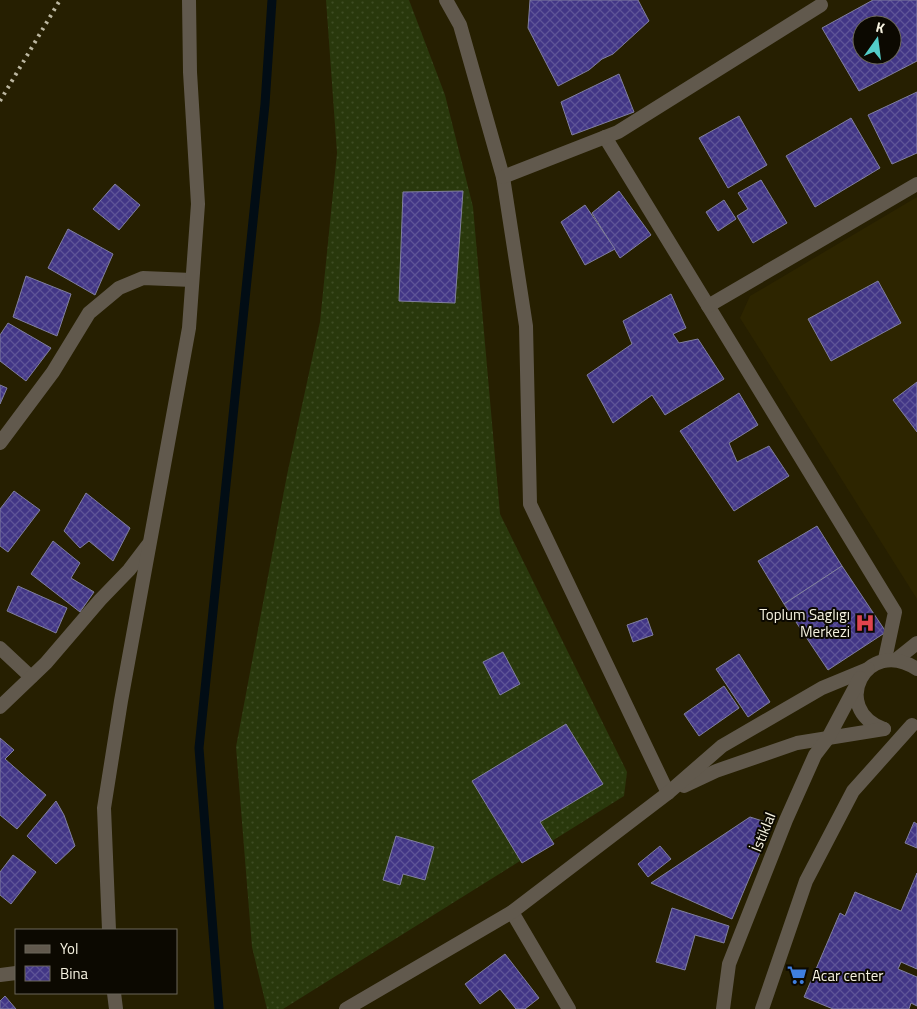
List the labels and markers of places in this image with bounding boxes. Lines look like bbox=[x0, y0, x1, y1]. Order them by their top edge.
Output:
place label: Toplum Saglıgı Merkezi bbox=[759, 603, 850, 643]
hospital icon: Toplum Saglıgı Merkezi bbox=[854, 612, 876, 634]
supermarket icon: Acar center bbox=[786, 964, 808, 986]
place label: Acar center bbox=[812, 964, 883, 987]

